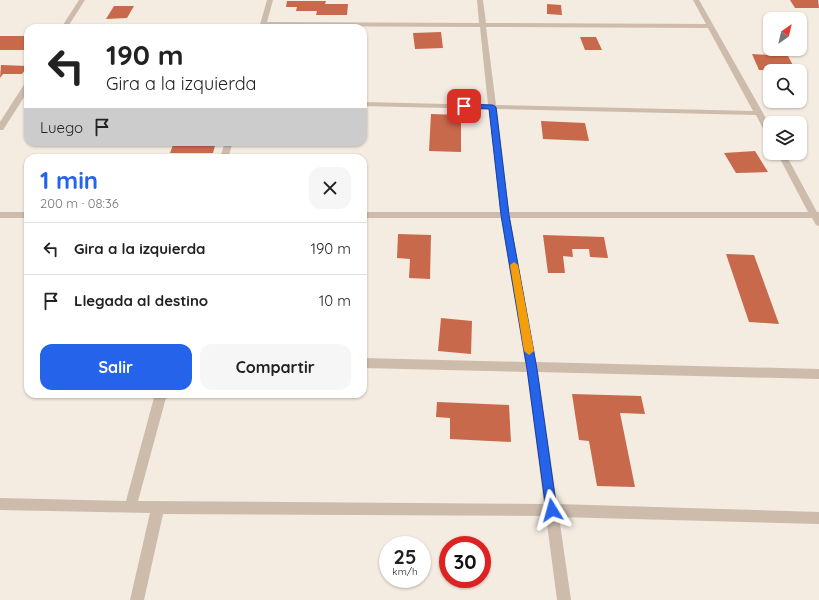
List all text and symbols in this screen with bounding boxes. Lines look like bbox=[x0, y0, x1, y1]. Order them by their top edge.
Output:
north arrow bbox=[763, 12, 807, 56]
map controls bbox=[763, 12, 807, 160]
text: 190 m bbox=[106, 37, 184, 72]
icon: left bbox=[40, 40, 92, 92]
button: search bbox=[763, 64, 807, 108]
text: Gira a la izquierda bbox=[106, 72, 257, 95]
pin bbox=[447, 89, 481, 123]
icon: arrive bbox=[453, 95, 475, 117]
icon: arrive bbox=[91, 116, 113, 138]
button: layers bbox=[763, 116, 807, 160]
text: Luego bbox=[40, 118, 83, 137]
text: 1 min bbox=[40, 165, 98, 195]
button: close bbox=[309, 167, 351, 209]
text: 200 m · 08:36 bbox=[40, 195, 119, 211]
icon: left bbox=[40, 238, 62, 260]
text: Gira a la izquierda bbox=[74, 239, 206, 258]
text: 190 m bbox=[310, 239, 351, 258]
icon: arrive bbox=[40, 290, 62, 312]
text: Llegada al destino bbox=[74, 291, 208, 310]
text: 10 m bbox=[319, 291, 351, 310]
button: Salir bbox=[40, 344, 192, 390]
button: Compartir bbox=[200, 344, 351, 390]
position arrow bbox=[531, 489, 573, 531]
speed limit sign: 30 bbox=[439, 536, 491, 588]
text: 25 bbox=[394, 544, 416, 569]
text: km/h bbox=[392, 565, 418, 578]

